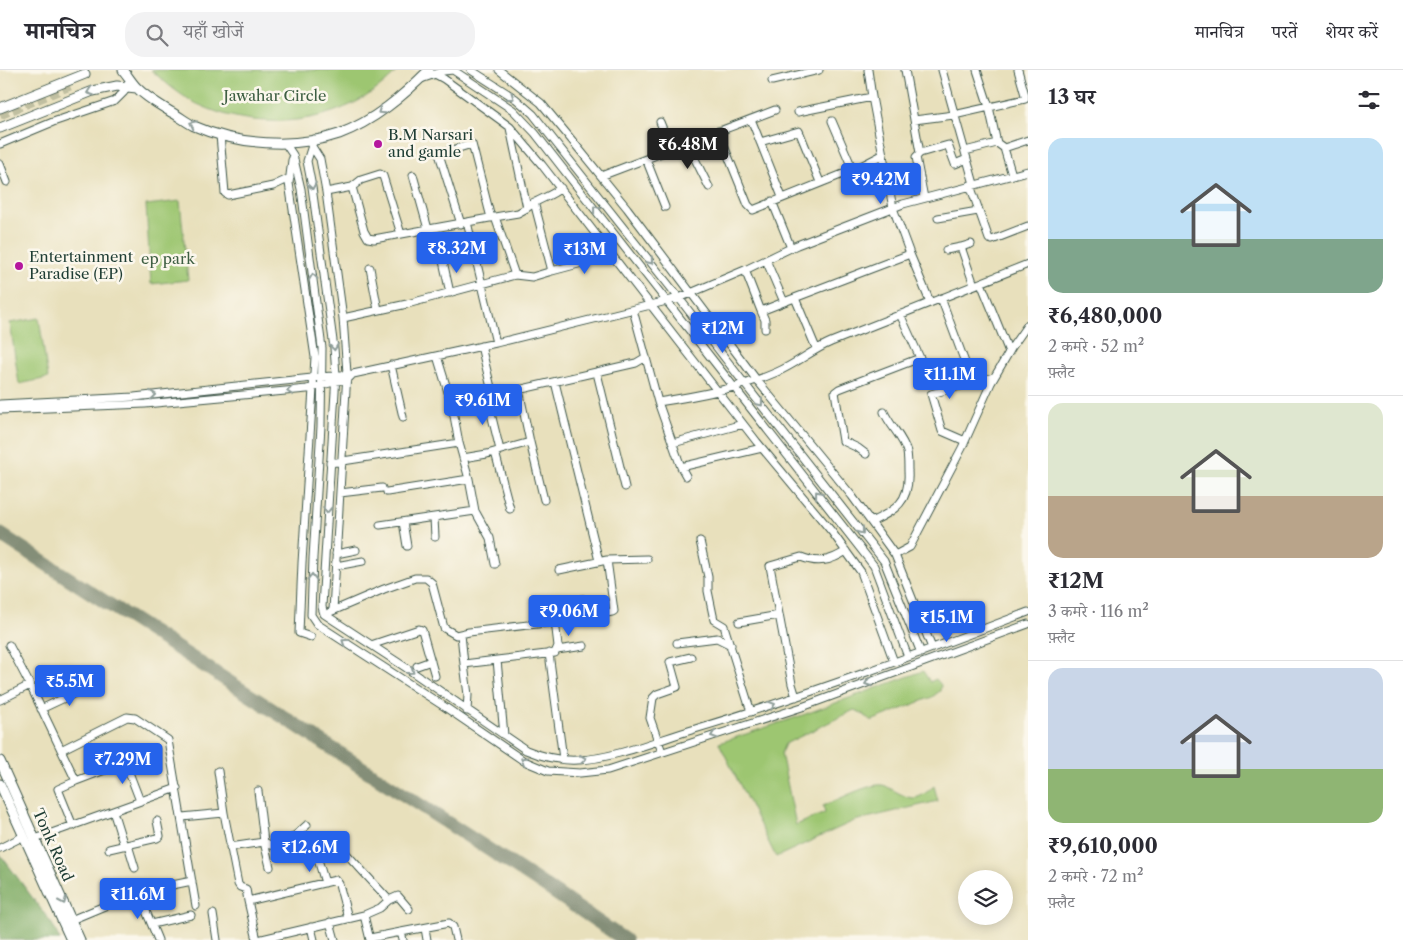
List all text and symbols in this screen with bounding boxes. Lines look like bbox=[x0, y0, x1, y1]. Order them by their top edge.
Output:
search box bbox=[125, 12, 475, 57]
text: मानचित्र bbox=[25, 16, 95, 45]
text: यहाँ खोजें bbox=[183, 20, 244, 43]
icon: search bbox=[143, 21, 171, 49]
text: मानचित्र bbox=[1195, 21, 1244, 43]
text: परतें bbox=[1272, 21, 1298, 43]
text: शेयर करें bbox=[1326, 21, 1378, 43]
text: 13 घर bbox=[1048, 84, 1095, 109]
one-way arrow bbox=[86, 86, 94, 96]
park label: Jawahar Circle bbox=[222, 86, 326, 105]
icon: filters bbox=[1355, 86, 1383, 114]
one-way arrow bbox=[506, 91, 515, 100]
one-way arrow bbox=[377, 105, 386, 114]
one-way arrow bbox=[189, 120, 198, 130]
place label: B.M Narsari and gamle bbox=[388, 125, 474, 161]
pin: ₹6.48M bbox=[647, 128, 729, 170]
text: ₹6.48M bbox=[658, 134, 718, 154]
marker: B.M Narsari and gamle bbox=[372, 138, 384, 150]
pin: ₹9.42M bbox=[840, 162, 922, 205]
text: ₹9.42M bbox=[852, 169, 910, 189]
icon: home bbox=[1171, 170, 1261, 260]
one-way arrow bbox=[306, 182, 316, 191]
one-way arrow bbox=[594, 206, 602, 215]
pin: ₹8.32M bbox=[416, 232, 498, 274]
pin: ₹13M bbox=[555, 232, 615, 275]
text: ₹8.32M bbox=[428, 238, 486, 258]
text: ₹13M bbox=[564, 239, 606, 259]
place label: Entertainment Paradise (EP) bbox=[29, 247, 134, 283]
park label: ep park bbox=[141, 249, 196, 268]
one-way arrow bbox=[644, 255, 653, 264]
marker: Entertainment Paradise (EP) bbox=[13, 260, 25, 272]
one-way arrow bbox=[309, 273, 319, 281]
text: ₹6,480,000 bbox=[1048, 303, 1162, 328]
pin: ₹12M bbox=[693, 312, 753, 354]
text: ₹12M bbox=[702, 318, 744, 338]
text: 2 कमरे · 52 m² bbox=[1048, 336, 1144, 356]
one-way arrow bbox=[328, 344, 339, 352]
pin: ₹11.1M bbox=[909, 358, 991, 400]
text: फ़्लैट bbox=[1048, 362, 1075, 382]
text: ₹11.1M bbox=[924, 364, 976, 384]
pin: ₹9.61M bbox=[442, 384, 524, 426]
one-way arrow bbox=[285, 385, 293, 396]
one-way arrow bbox=[150, 390, 158, 401]
text: ₹9.61M bbox=[455, 390, 511, 410]
one-way arrow bbox=[755, 397, 764, 406]
icon: home bbox=[1171, 436, 1261, 526]
one-way arrow bbox=[815, 490, 824, 500]
one-way arrow bbox=[322, 506, 333, 514]
one-way arrow bbox=[855, 525, 864, 534]
text: ₹12M bbox=[1048, 568, 1104, 593]
one-way arrow bbox=[307, 573, 317, 580]
pin: ₹9.06M bbox=[528, 594, 610, 637]
pin: ₹15.1M bbox=[906, 600, 988, 643]
text: ₹9.06M bbox=[540, 601, 598, 621]
text: 3 कमरे · 116 m² bbox=[1048, 601, 1149, 621]
text: ₹15.1M bbox=[920, 607, 974, 627]
text: फ़्लैट bbox=[1048, 627, 1075, 647]
one-way arrow bbox=[342, 639, 351, 648]
pin: ₹5.5M bbox=[35, 664, 105, 707]
one-way arrow bbox=[405, 665, 415, 674]
text: ₹5.5M bbox=[46, 671, 94, 691]
one-way arrow bbox=[864, 677, 872, 687]
one-way arrow bbox=[767, 701, 776, 711]
icon: home bbox=[1171, 701, 1261, 791]
one-way arrow bbox=[710, 730, 718, 740]
pin: ₹7.29M bbox=[82, 742, 164, 785]
text: ₹7.29M bbox=[95, 749, 151, 769]
one-way arrow bbox=[579, 754, 587, 765]
one-way arrow bbox=[520, 756, 529, 766]
street label: Tonk Road bbox=[29, 805, 78, 884]
pin: ₹12.6M bbox=[269, 830, 351, 873]
text: ₹9,610,000 bbox=[1048, 833, 1158, 858]
text: ₹12.6M bbox=[282, 837, 338, 857]
text: 2 कमरे · 72 m² bbox=[1048, 866, 1144, 886]
map controls bbox=[958, 870, 1013, 925]
button: layers bbox=[958, 870, 1013, 925]
pin: ₹11.6M bbox=[97, 878, 179, 920]
text: ₹11.6M bbox=[111, 884, 165, 904]
text: फ़्लैट bbox=[1048, 892, 1075, 912]
one-way arrow bbox=[57, 896, 68, 905]

